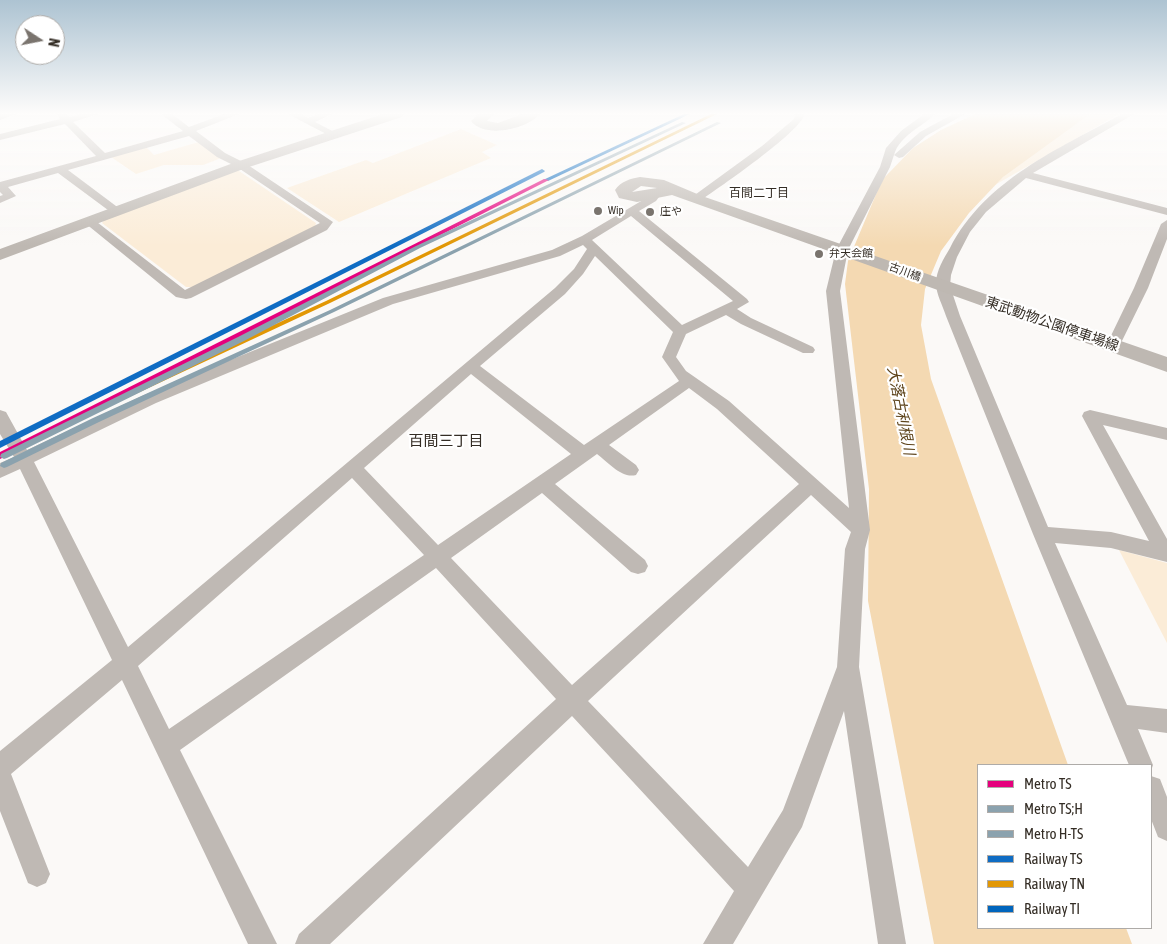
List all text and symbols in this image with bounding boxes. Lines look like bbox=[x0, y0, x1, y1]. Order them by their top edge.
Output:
north arrow bbox=[15, 15, 65, 65]
text: N bbox=[45, 37, 62, 48]
district label: 百間二丁目 bbox=[729, 186, 789, 200]
place label: Wip bbox=[608, 204, 624, 218]
marker: Wip bbox=[592, 205, 604, 217]
place label: 庄や bbox=[660, 205, 682, 219]
marker: 庄や bbox=[644, 206, 656, 218]
place label: 弁天会館 bbox=[829, 247, 873, 261]
marker: 弁天会館 bbox=[813, 248, 825, 260]
street label: 古川橋 bbox=[887, 260, 923, 284]
street label: 東武動物公園停車場線 bbox=[983, 293, 1121, 355]
water label: 大落古利根川 bbox=[884, 365, 918, 457]
district label: 百間三丁目 bbox=[409, 432, 483, 450]
legend bbox=[977, 764, 1152, 929]
text: Metro TS bbox=[1024, 775, 1072, 792]
text: Metro TS;H bbox=[1024, 800, 1083, 817]
text: Metro H-TS bbox=[1024, 825, 1083, 842]
text: Railway TS bbox=[1024, 850, 1083, 867]
text: Railway TN bbox=[1024, 875, 1085, 892]
text: Railway TI bbox=[1024, 900, 1080, 917]

